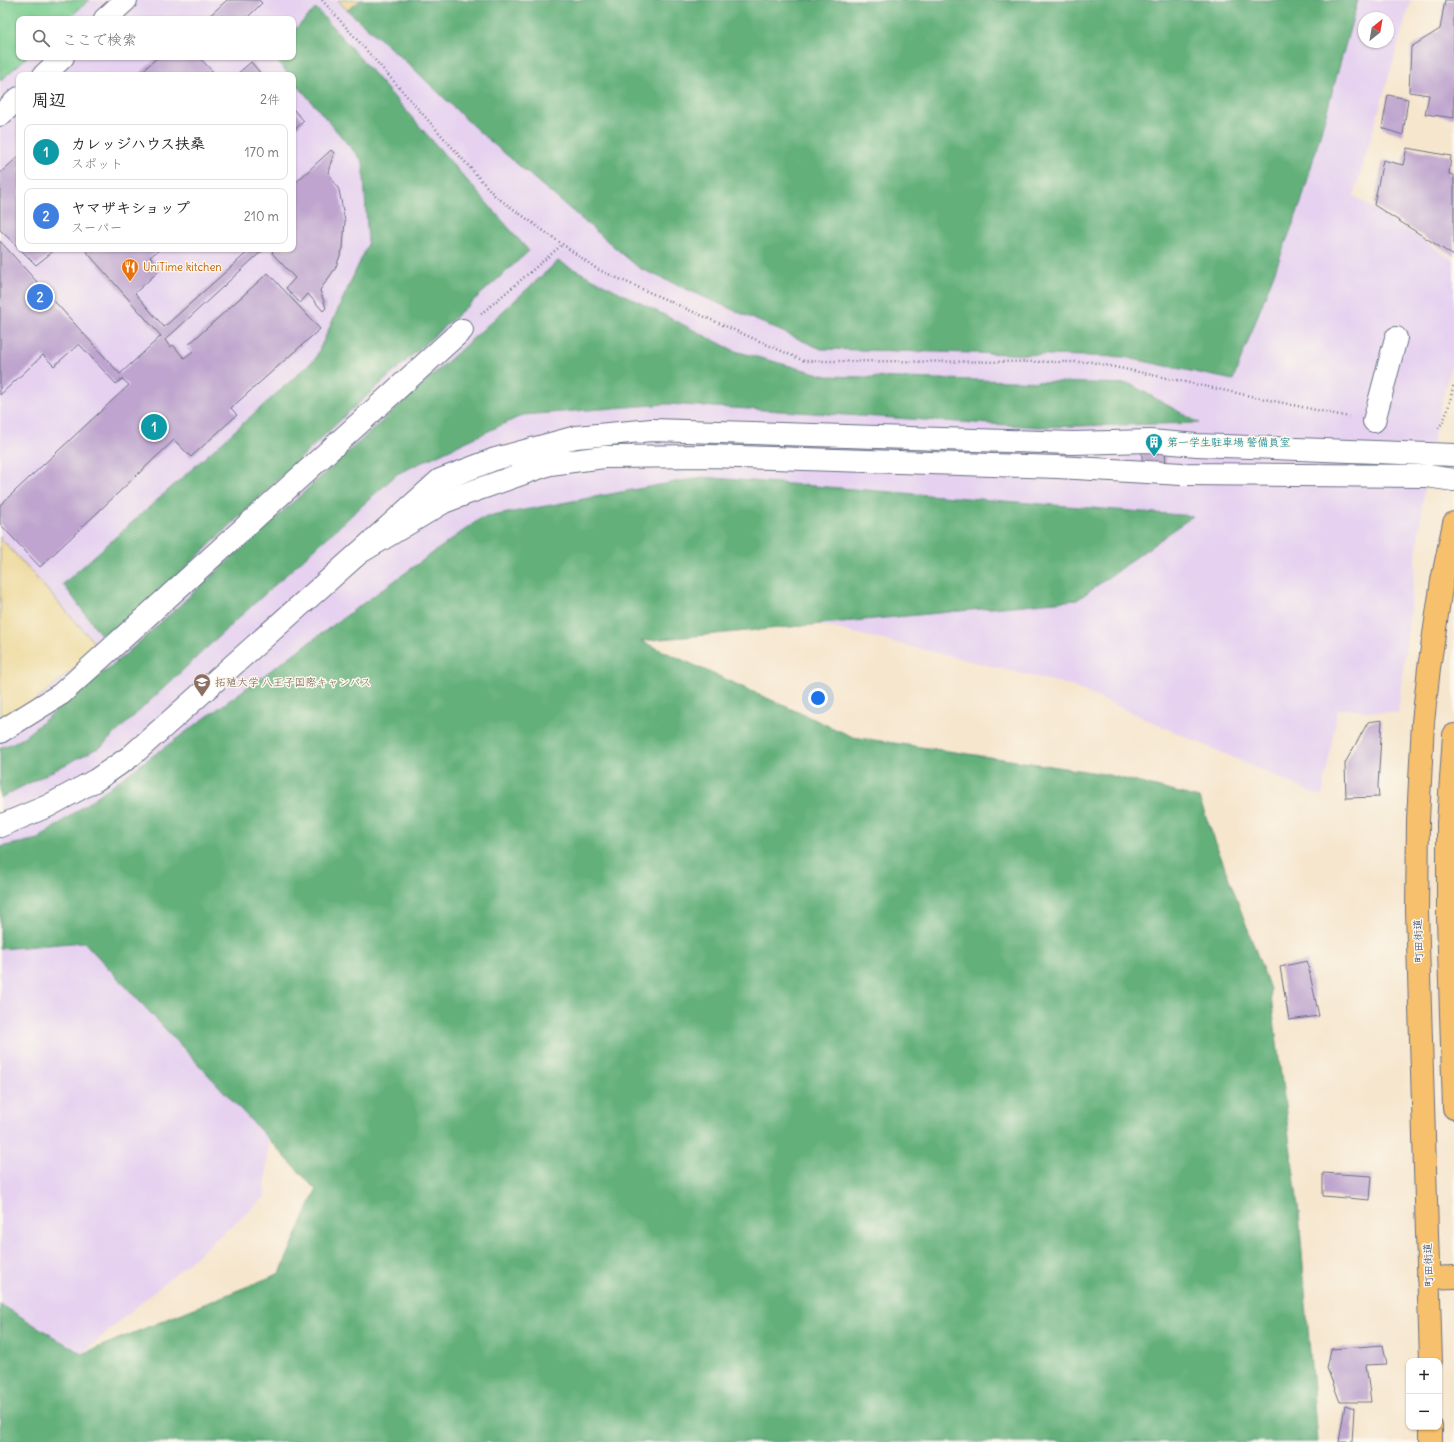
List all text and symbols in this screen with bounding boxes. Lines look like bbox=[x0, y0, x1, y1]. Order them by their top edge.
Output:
north arrow bbox=[1358, 12, 1394, 48]
search box bbox=[16, 16, 296, 60]
icon: search bbox=[30, 27, 52, 49]
text: ここで検索 bbox=[62, 30, 137, 49]
text: 周辺 bbox=[32, 89, 66, 111]
text: 2件 bbox=[260, 91, 280, 108]
text: カレッジハウス扶桑 bbox=[71, 134, 205, 153]
text: 1 bbox=[43, 144, 49, 161]
text: 170 m bbox=[244, 144, 279, 161]
text: スポット bbox=[71, 155, 123, 172]
text: ヤマザキショップ bbox=[71, 198, 190, 217]
text: 2 bbox=[42, 208, 50, 225]
text: 210 m bbox=[244, 208, 279, 225]
text: スーパー bbox=[71, 219, 122, 236]
restaurant icon: UniTime kitchen bbox=[120, 257, 140, 282]
place label: UniTime kitchen bbox=[143, 260, 222, 274]
pin: 2 bbox=[27, 282, 53, 312]
pin: 1 bbox=[141, 412, 167, 442]
building icon: 第一学生駐車場 警備員室 bbox=[1144, 432, 1164, 457]
place label: 第一学生駐車場 警備員室 bbox=[1167, 435, 1291, 449]
school or university icon: 拓殖大学 八王子国際キャンパス bbox=[192, 672, 212, 697]
place label: 拓殖大学 八王子国際キャンパス bbox=[215, 675, 371, 689]
your location bbox=[808, 688, 828, 708]
street label: 町田街道 bbox=[1410, 919, 1426, 963]
street label: 町田街道 bbox=[1420, 1243, 1436, 1287]
map controls bbox=[1406, 1358, 1442, 1430]
button: + bbox=[1406, 1358, 1442, 1394]
button: − bbox=[1406, 1394, 1442, 1430]

